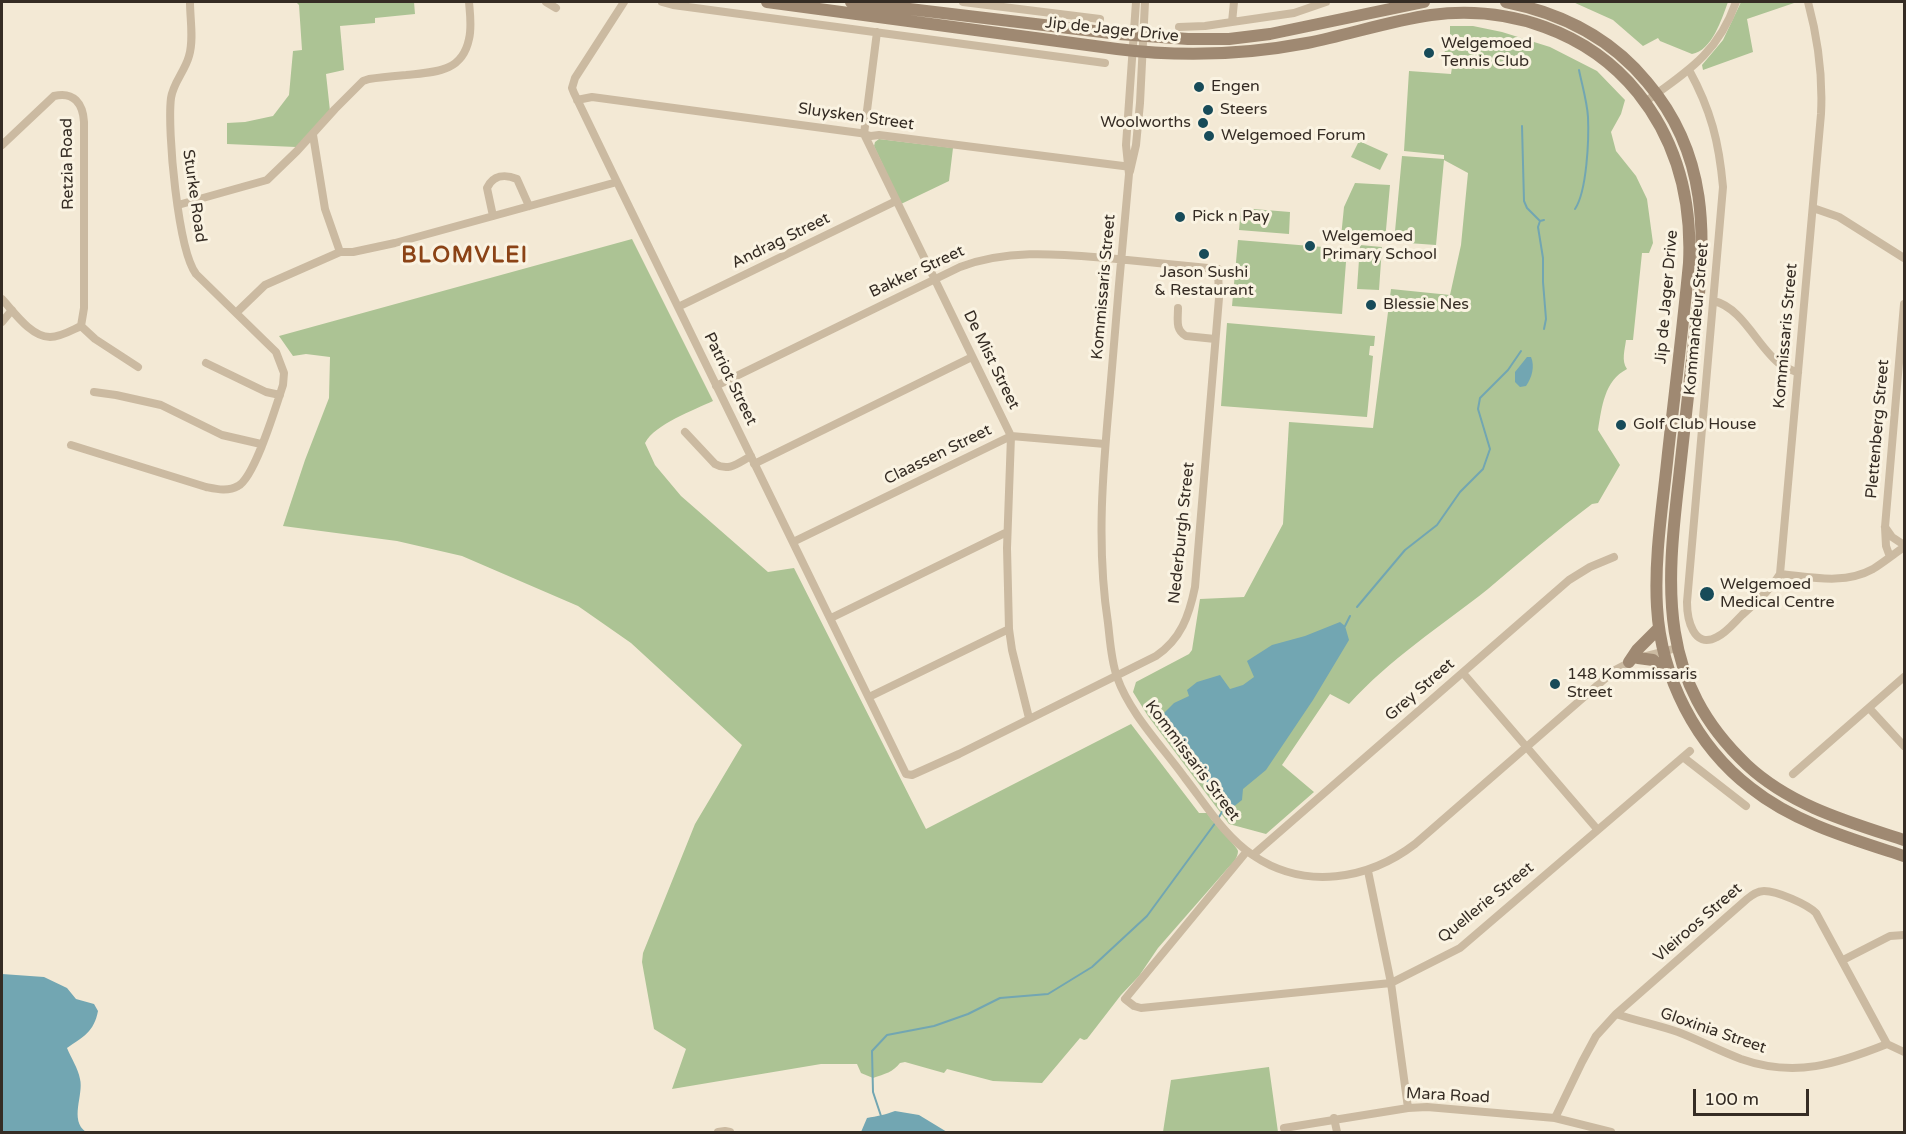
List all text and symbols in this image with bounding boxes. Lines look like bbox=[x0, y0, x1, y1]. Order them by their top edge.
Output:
street label: Jip de Jager Drive bbox=[1044, 13, 1180, 47]
place label: Welgemoed Tennis Club bbox=[1441, 34, 1532, 72]
marker: Welgemoed Tennis Club bbox=[1422, 46, 1436, 60]
place label: Engen bbox=[1211, 77, 1260, 97]
marker: Engen bbox=[1192, 80, 1206, 94]
street label: Sluysken Street bbox=[797, 99, 915, 135]
place label: Steers bbox=[1220, 100, 1267, 120]
marker: Steers bbox=[1201, 103, 1215, 117]
place label: Woolworths bbox=[1100, 113, 1191, 133]
marker: Woolworths bbox=[1196, 116, 1210, 130]
street label: Retzia Road bbox=[58, 118, 78, 210]
place label: Welgemoed Forum bbox=[1221, 126, 1366, 146]
marker: Welgemoed Forum bbox=[1202, 129, 1216, 143]
street label: Sturke Road bbox=[178, 148, 210, 244]
place label: Pick n Pay bbox=[1192, 207, 1270, 227]
street label: Andrag Street bbox=[729, 209, 833, 273]
marker: Pick n Pay bbox=[1173, 210, 1187, 224]
street label: Kommissaris Street bbox=[1088, 214, 1120, 360]
place label: Welgemoed Primary School bbox=[1322, 227, 1437, 265]
street label: Jip de Jager Drive bbox=[1652, 229, 1682, 365]
marker: Welgemoed Primary School bbox=[1303, 239, 1317, 253]
street label: Bakker Street bbox=[867, 242, 967, 302]
street label: Kommandeur Street bbox=[1681, 242, 1713, 396]
district label: BLOMVLEI bbox=[401, 243, 529, 269]
marker: Jason Sushi & Restaurant bbox=[1197, 247, 1211, 261]
place label: Jason Sushi & Restaurant bbox=[1154, 263, 1254, 301]
street label: Kommissaris Street bbox=[1770, 263, 1802, 409]
place label: Blessie Nes bbox=[1383, 295, 1469, 315]
marker: Blessie Nes bbox=[1364, 298, 1378, 312]
street label: De Mist Street bbox=[959, 307, 1023, 413]
street label: Patriot Street bbox=[699, 329, 761, 429]
street label: Plettenberg Street bbox=[1862, 359, 1894, 499]
place label: Golf Club House bbox=[1633, 415, 1756, 435]
marker: Golf Club House bbox=[1614, 418, 1628, 432]
street label: Claassen Street bbox=[881, 421, 995, 489]
street label: Nederburgh Street bbox=[1165, 461, 1199, 605]
place label: Welgemoed Medical Centre bbox=[1720, 575, 1835, 613]
marker: Welgemoed Medical Centre bbox=[1698, 585, 1716, 603]
street label: Grey Street bbox=[1381, 655, 1459, 725]
place label: 148 Kommissaris Street bbox=[1567, 665, 1697, 703]
marker: 148 Kommissaris Street bbox=[1548, 677, 1562, 691]
street label: Kommissaris Street bbox=[1140, 697, 1244, 825]
street label: Quellerie Street bbox=[1434, 858, 1538, 948]
street label: Vleiroos Street bbox=[1650, 879, 1746, 967]
street label: Gloxinia Street bbox=[1657, 1004, 1769, 1058]
scale bar bbox=[1696, 1077, 1812, 1115]
street label: Mara Road bbox=[1406, 1084, 1490, 1108]
text: 100 m bbox=[1704, 1088, 1759, 1110]

